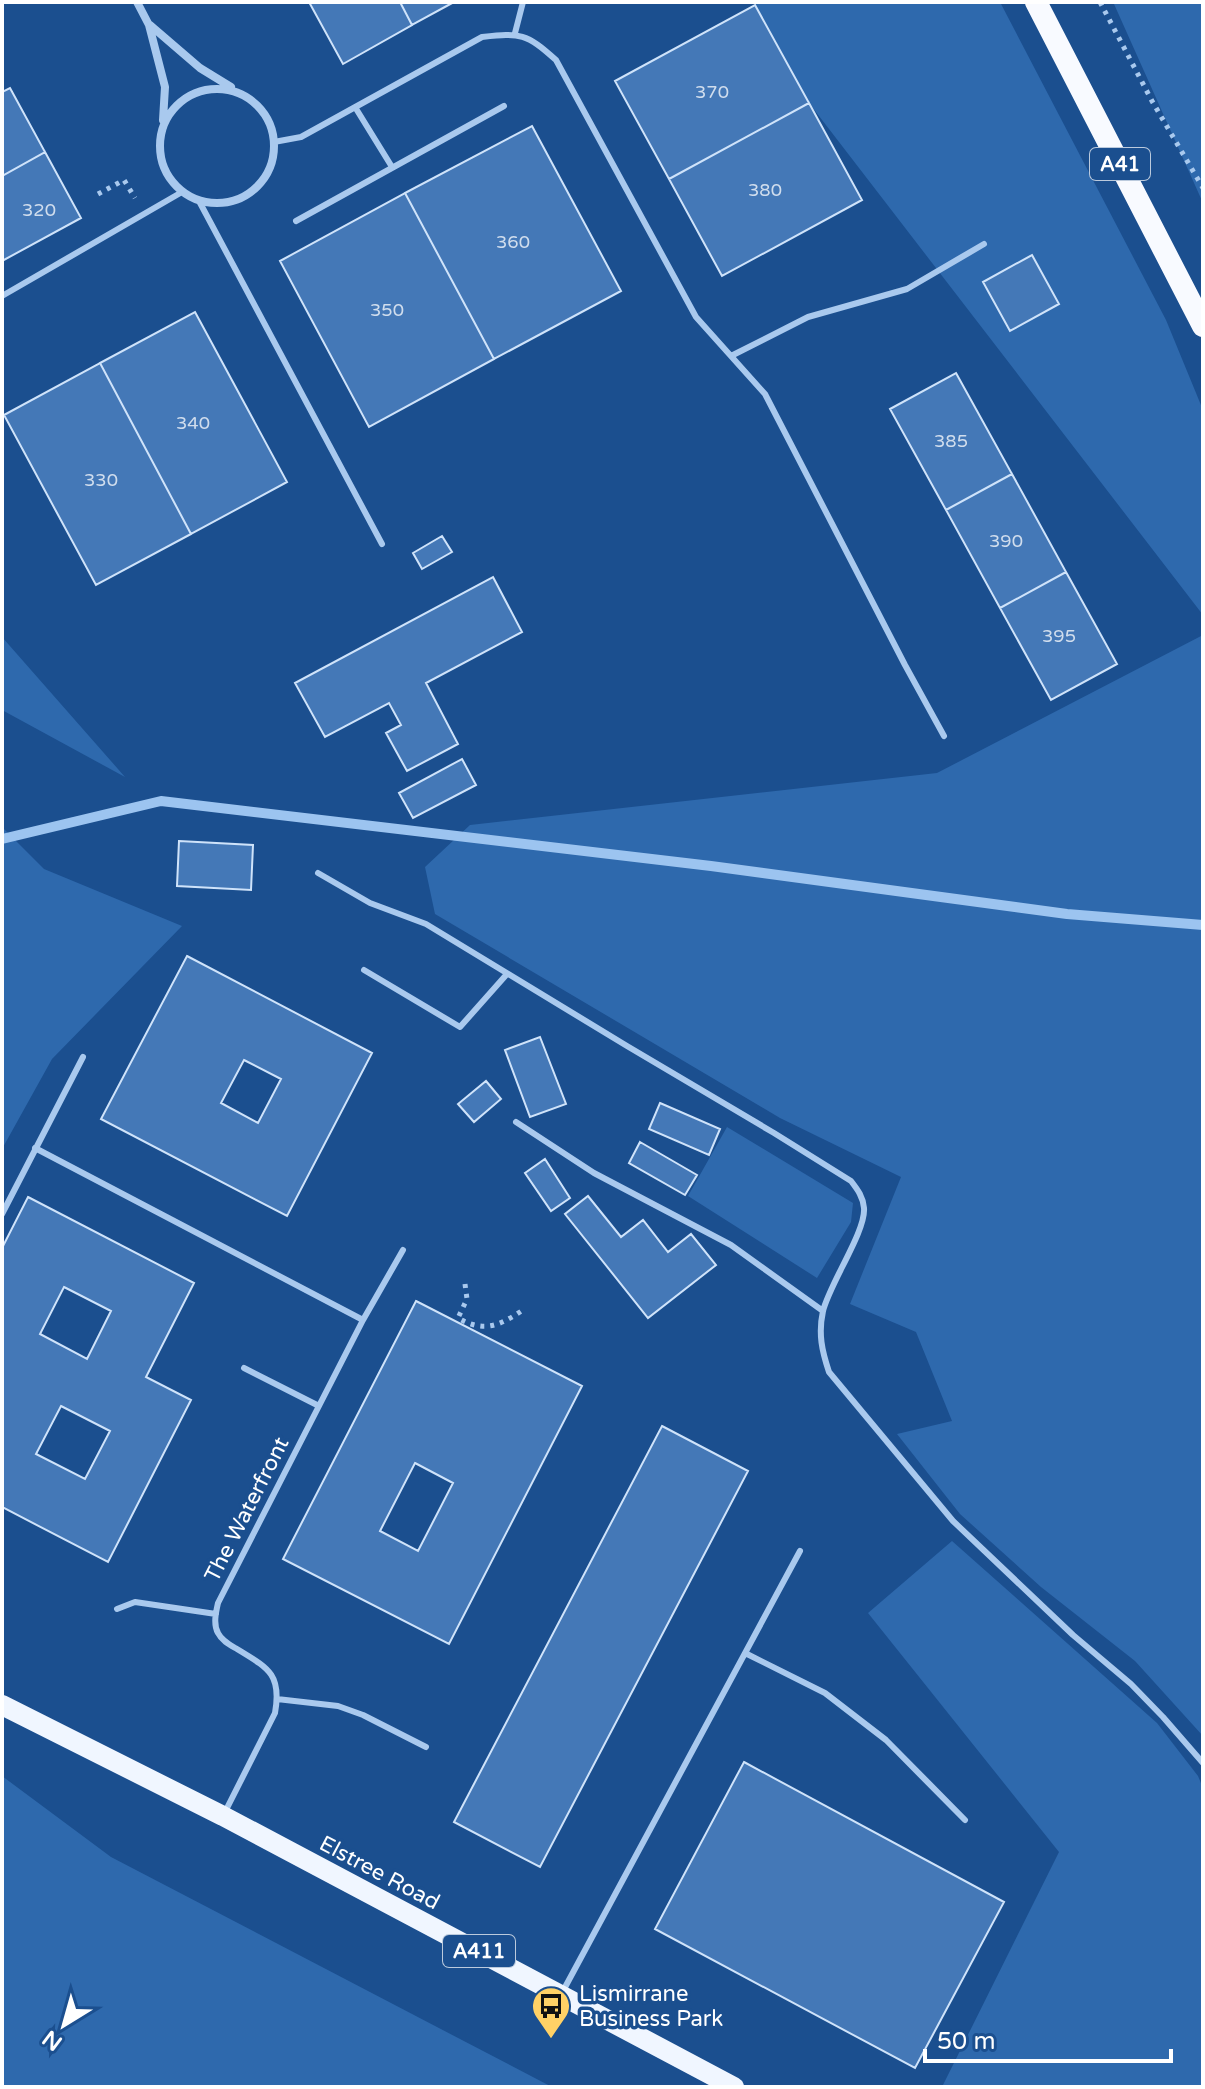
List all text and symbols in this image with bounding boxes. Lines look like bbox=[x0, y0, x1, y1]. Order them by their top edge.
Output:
house number: 370 bbox=[695, 81, 729, 103]
road number: A41 bbox=[1090, 148, 1150, 180]
house number: 380 bbox=[748, 179, 782, 201]
house number: 320 bbox=[22, 199, 56, 221]
house number: 360 bbox=[496, 231, 530, 253]
house number: 350 bbox=[370, 299, 404, 321]
house number: 340 bbox=[176, 412, 210, 434]
house number: 385 bbox=[934, 430, 968, 452]
house number: 330 bbox=[84, 469, 118, 491]
house number: 390 bbox=[989, 530, 1023, 552]
house number: 395 bbox=[1042, 625, 1076, 647]
street label: The Waterfront bbox=[199, 1433, 295, 1586]
street label: Elstree Road bbox=[315, 1830, 444, 1915]
road number: A411 bbox=[443, 1935, 515, 1967]
place label: Lismirrane Business Park bbox=[579, 1981, 723, 2032]
north arrow bbox=[24, 1985, 104, 2065]
bus stop icon: Lismirrane Business Park bbox=[530, 1985, 572, 2040]
scale bar bbox=[925, 2013, 1171, 2063]
text: N bbox=[38, 2024, 67, 2056]
text: 50 m bbox=[937, 2027, 995, 2056]

